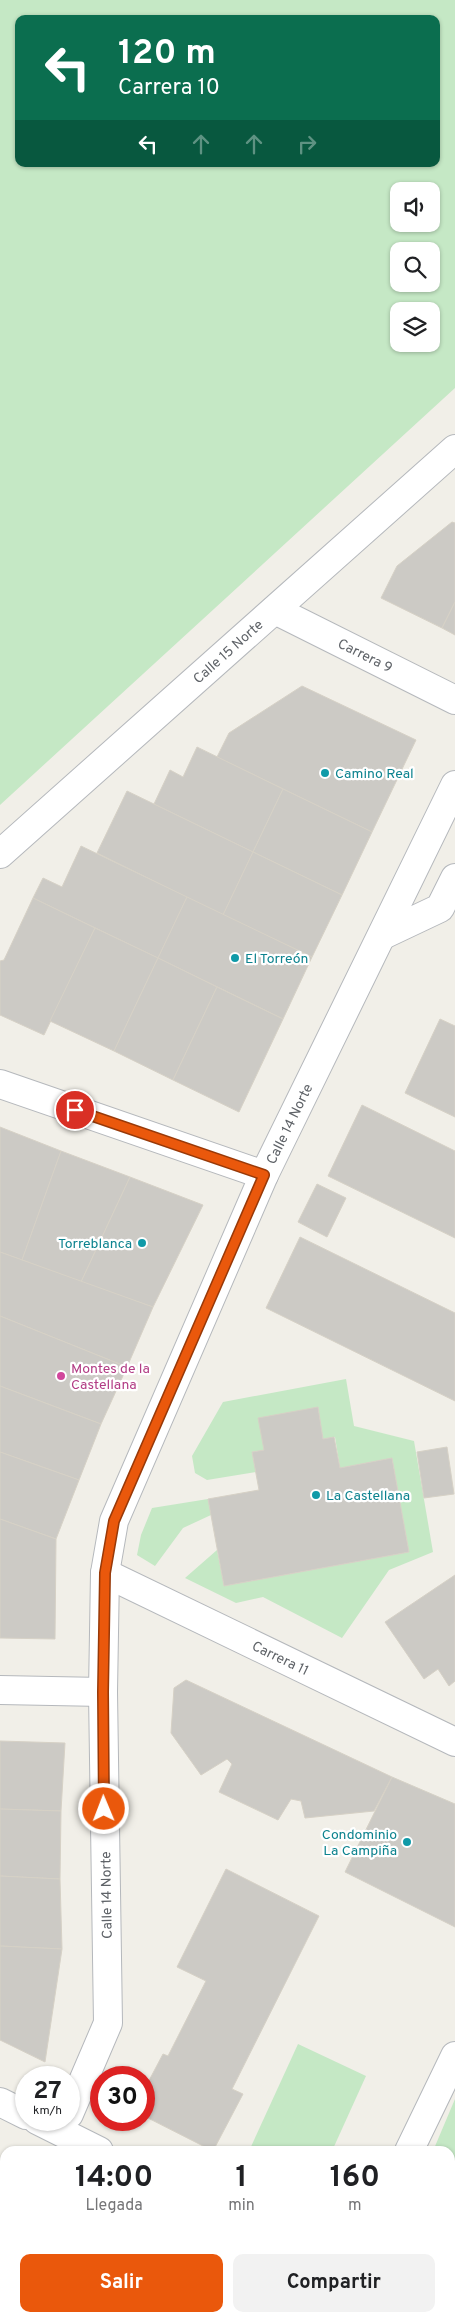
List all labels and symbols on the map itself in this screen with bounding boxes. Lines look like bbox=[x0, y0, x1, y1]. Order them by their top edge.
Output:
street label: Calle 15 Norte bbox=[190, 617, 267, 688]
street label: Carrera 9 bbox=[334, 636, 395, 677]
place label: Camino Real bbox=[335, 766, 414, 783]
marker: Camino Real bbox=[319, 767, 331, 779]
place label: El Torreón bbox=[245, 951, 308, 968]
marker: El Torreón bbox=[229, 952, 241, 964]
street label: Calle 14 Norte bbox=[264, 1081, 317, 1168]
pin bbox=[54, 1089, 96, 1131]
place label: Torreblanca bbox=[58, 1236, 132, 1253]
marker: Torreblanca bbox=[136, 1237, 148, 1249]
place label: Montes de la Castellana bbox=[71, 1361, 150, 1394]
marker: Montes de la Castellana bbox=[55, 1370, 67, 1382]
place label: La Castellana bbox=[326, 1488, 410, 1505]
marker: La Castellana bbox=[310, 1489, 322, 1501]
street label: Carrera 11 bbox=[249, 1638, 311, 1680]
position arrow bbox=[77, 1782, 129, 1834]
place label: Condominio La Campiña bbox=[322, 1827, 397, 1860]
marker: Condominio La Campiña bbox=[401, 1836, 413, 1848]
street label: Calle 14 Norte bbox=[98, 1851, 117, 1939]
speed limit sign: 30 bbox=[90, 2066, 155, 2131]

